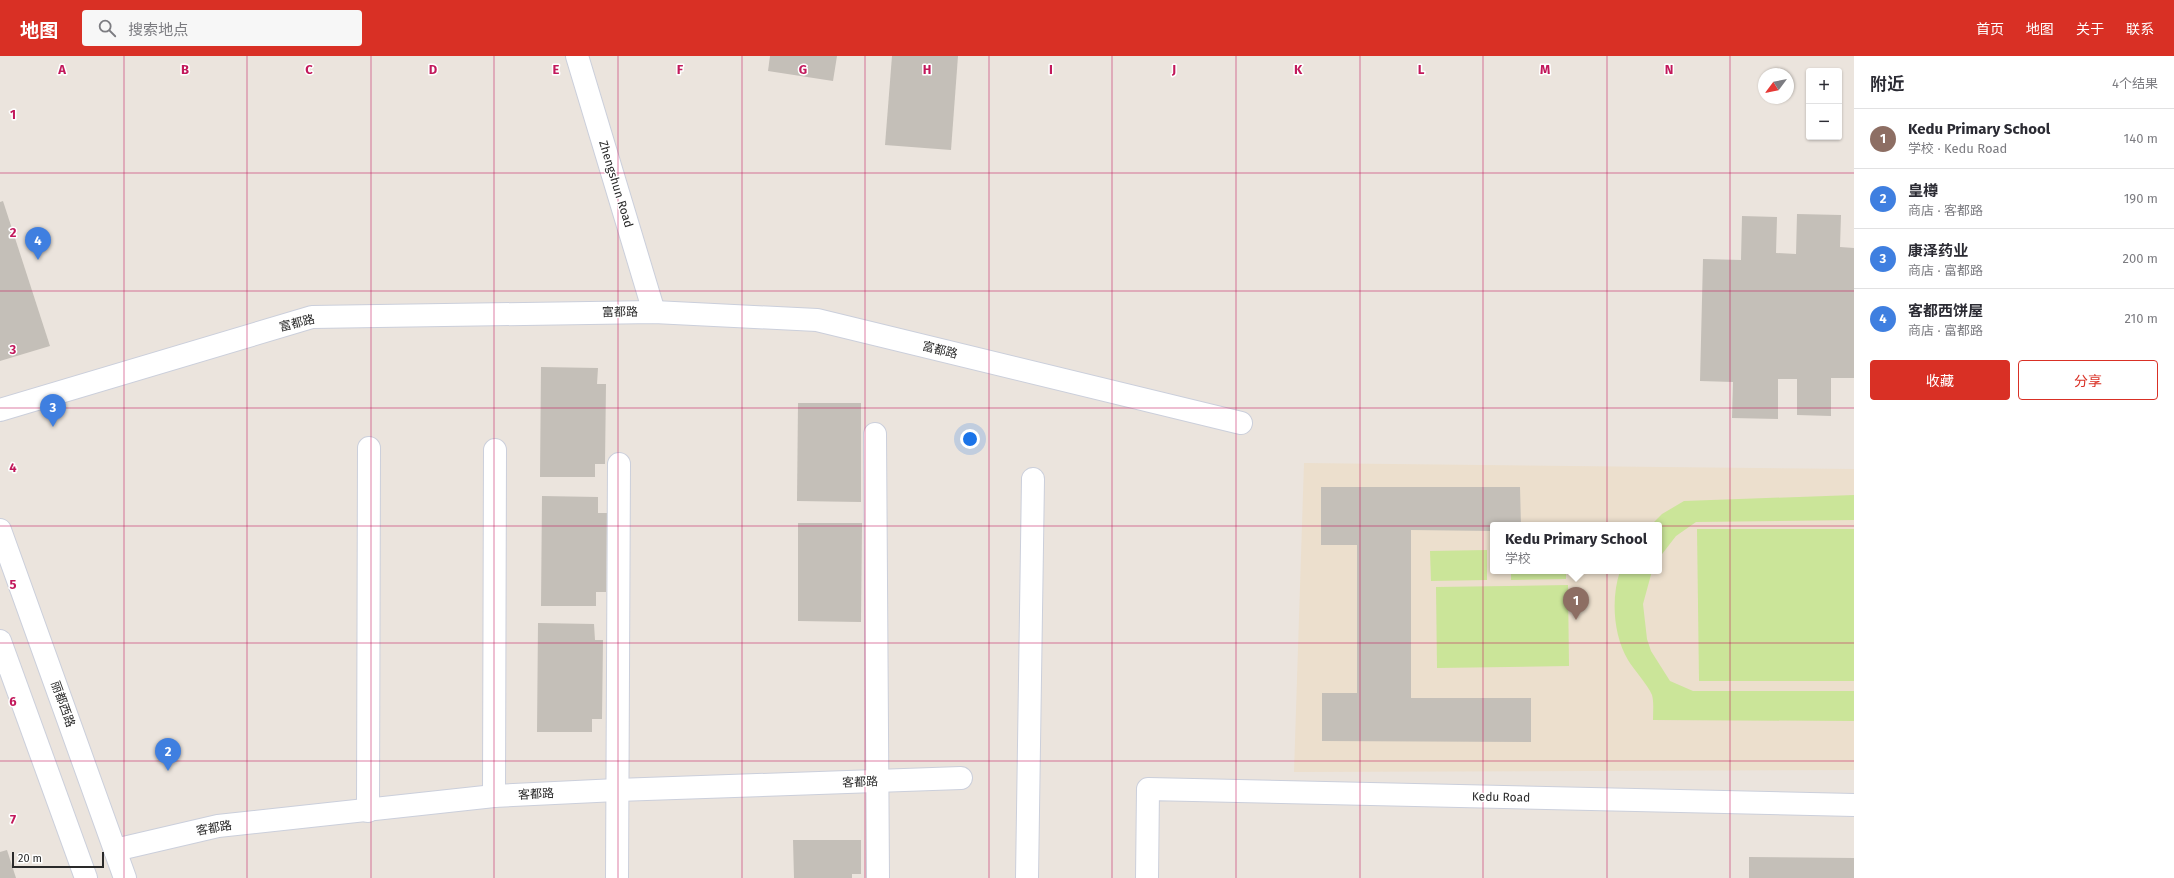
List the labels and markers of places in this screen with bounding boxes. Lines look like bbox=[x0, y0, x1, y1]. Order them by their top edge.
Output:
pin: 4 bbox=[25, 227, 51, 260]
pin: 3 bbox=[40, 394, 66, 427]
pin: 1 bbox=[1563, 587, 1589, 620]
pin: 2 bbox=[155, 738, 181, 771]

